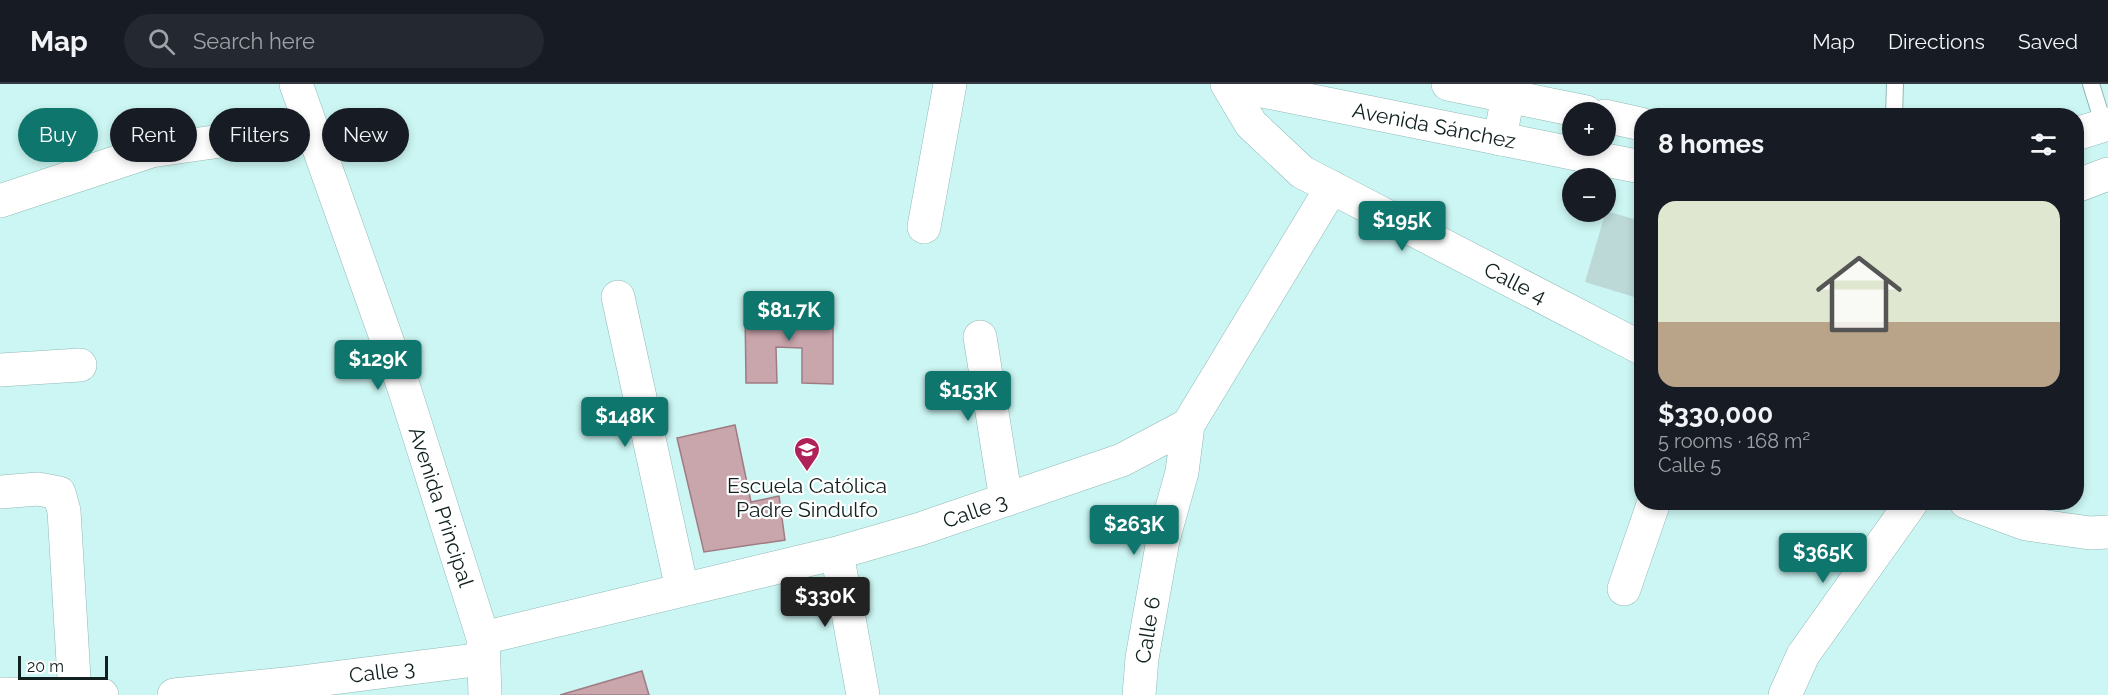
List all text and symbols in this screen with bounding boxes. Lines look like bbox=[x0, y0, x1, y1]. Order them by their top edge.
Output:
search box bbox=[124, 14, 544, 68]
text: Map bbox=[30, 25, 88, 58]
icon: search bbox=[145, 25, 178, 58]
text: Search here bbox=[193, 28, 315, 54]
text: Map bbox=[1812, 29, 1855, 54]
text: Directions bbox=[1888, 29, 1985, 54]
text: Saved bbox=[2018, 29, 2078, 54]
street label: Avenida Sánchez bbox=[1350, 97, 1518, 154]
map controls bbox=[1562, 102, 1616, 222]
button: + bbox=[1562, 102, 1616, 156]
chip: Buy bbox=[18, 108, 98, 162]
chip: Rent bbox=[110, 108, 197, 162]
chip: Filters bbox=[209, 108, 310, 162]
chip: New bbox=[322, 108, 409, 162]
icon: filters bbox=[2027, 128, 2060, 161]
text: 8 homes bbox=[1658, 129, 1764, 159]
button: − bbox=[1562, 168, 1616, 222]
pin: $195K bbox=[1360, 201, 1444, 252]
text: $195K bbox=[1373, 208, 1431, 232]
icon: home bbox=[1805, 240, 1913, 348]
street label: Calle 4 bbox=[1480, 256, 1550, 309]
pin: $81.7K bbox=[740, 291, 838, 342]
text: $81.7K bbox=[757, 298, 821, 322]
pin: $129K bbox=[336, 340, 420, 391]
text: $129K bbox=[349, 347, 408, 371]
pin: $153K bbox=[926, 371, 1010, 422]
text: $153K bbox=[939, 378, 997, 402]
pin: $148K bbox=[583, 397, 667, 448]
text: $330,000 bbox=[1658, 399, 1773, 429]
text: $148K bbox=[595, 404, 655, 428]
street label: Avenida Principal bbox=[404, 424, 479, 590]
text: 5 rooms · 168 m² bbox=[1658, 429, 1810, 453]
school or university icon: Escuela Católica Padre Sindulfo bbox=[792, 435, 822, 473]
text: Calle 5 bbox=[1658, 453, 1721, 477]
place label: Escuela Católica Padre Sindulfo bbox=[727, 473, 887, 522]
street label: Calle 3 bbox=[939, 488, 1010, 533]
pin: $263K bbox=[1092, 505, 1176, 556]
text: $263K bbox=[1104, 512, 1164, 536]
pin: $365K bbox=[1781, 533, 1865, 584]
text: $365K bbox=[1793, 540, 1853, 564]
pin: $330K bbox=[783, 577, 867, 628]
text: $330K bbox=[795, 584, 855, 608]
street label: Calle 6 bbox=[1130, 595, 1165, 665]
scale bar bbox=[18, 653, 108, 680]
street label: Calle 3 bbox=[348, 655, 416, 688]
text: 20 m bbox=[27, 657, 64, 676]

